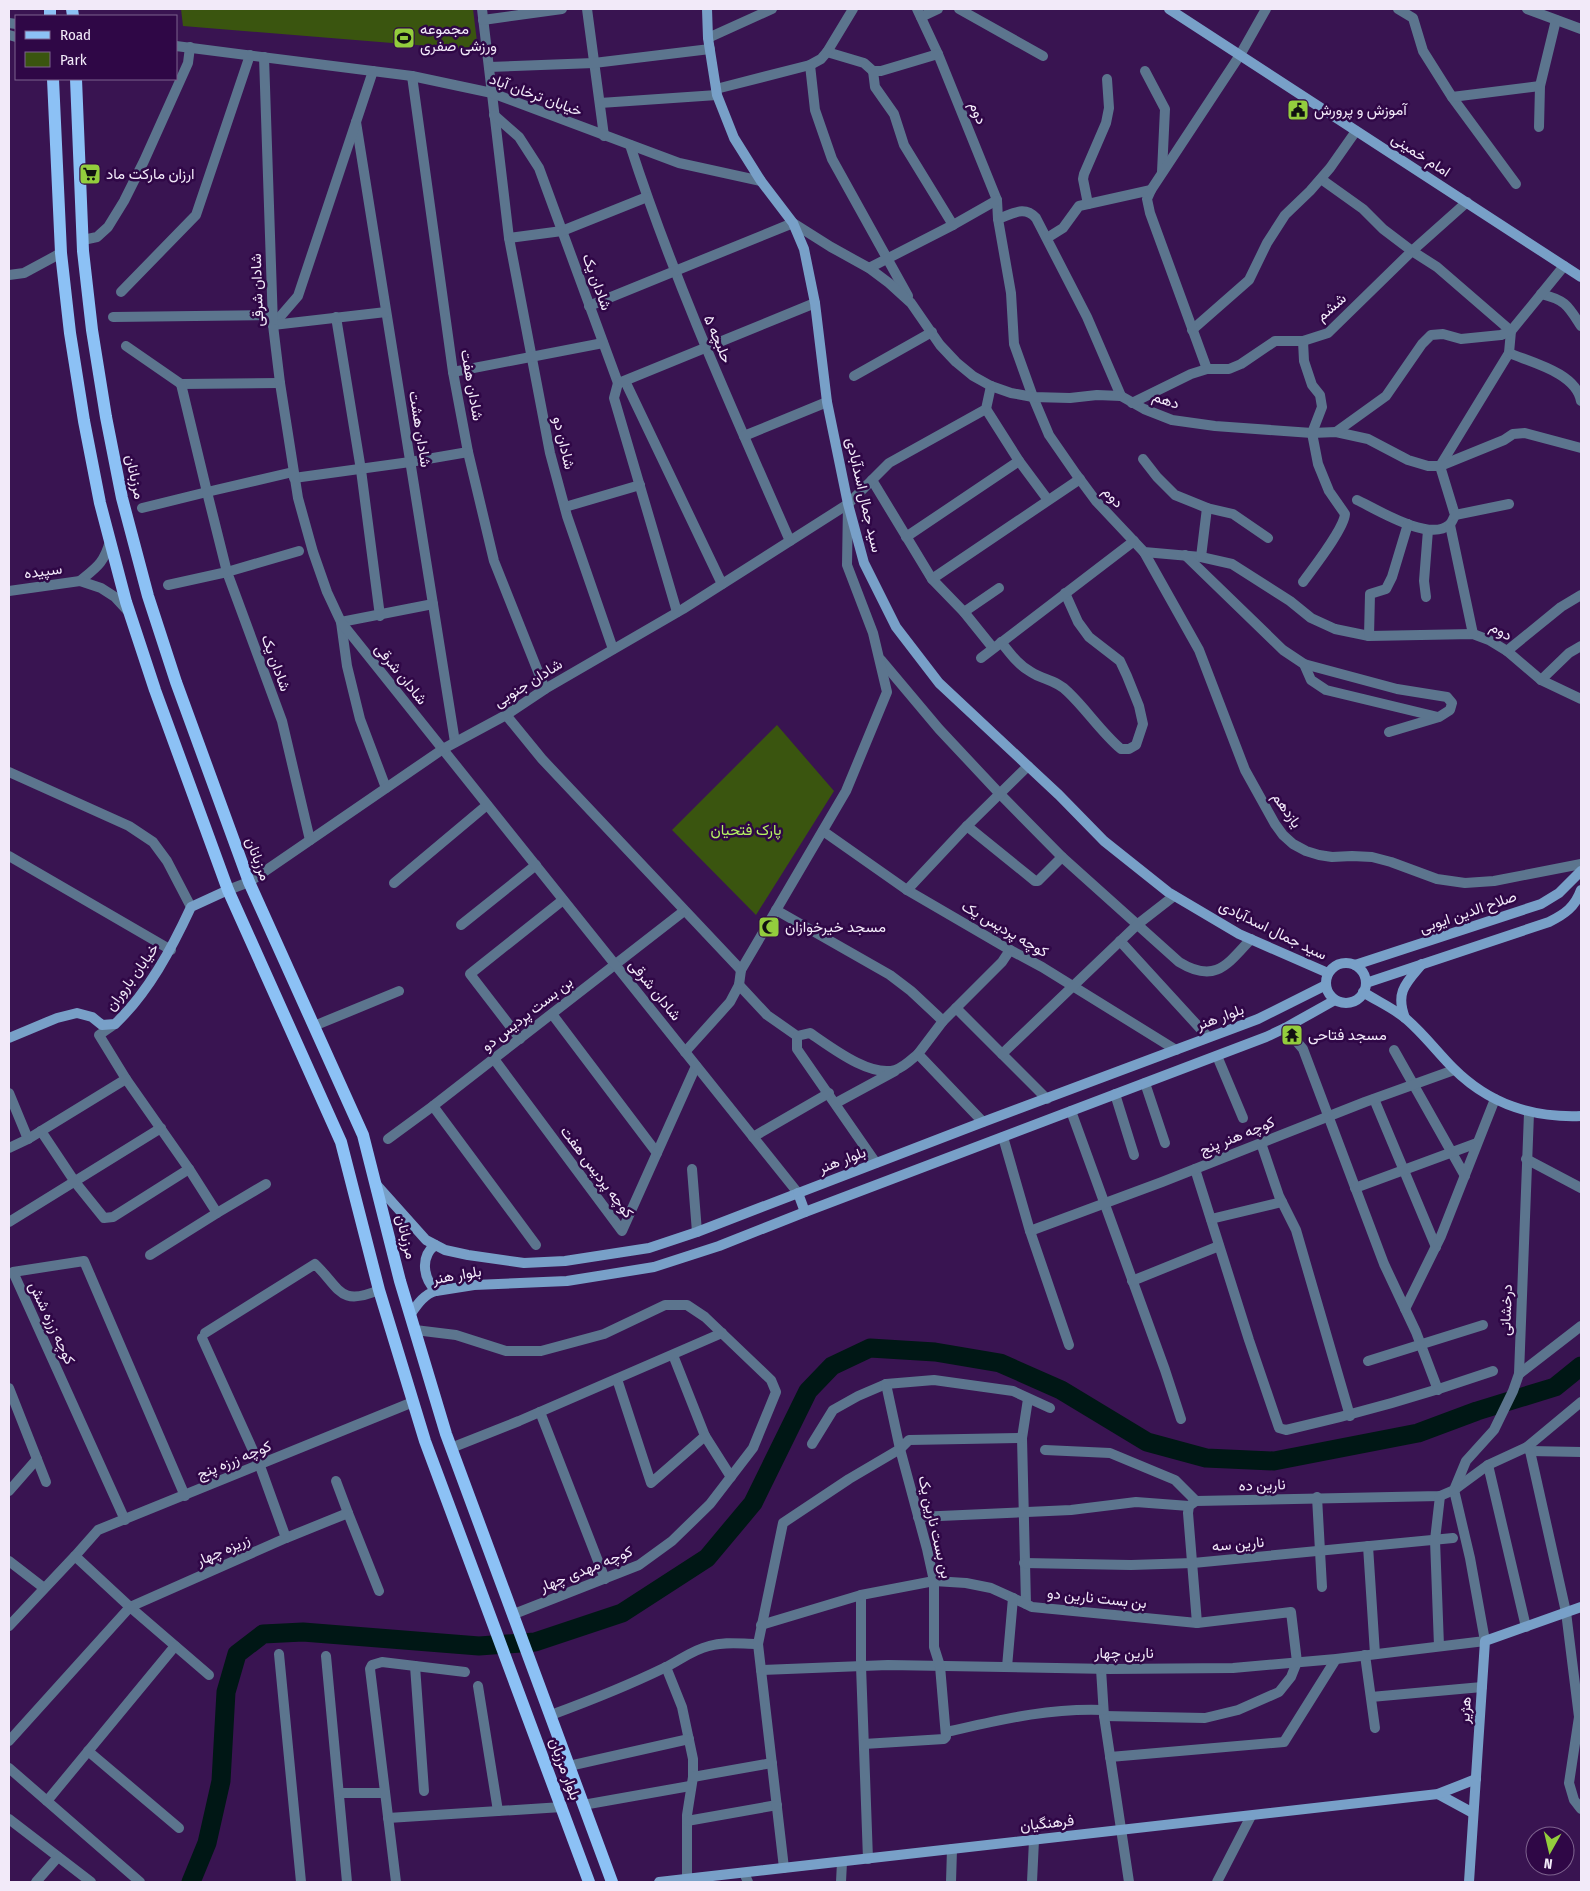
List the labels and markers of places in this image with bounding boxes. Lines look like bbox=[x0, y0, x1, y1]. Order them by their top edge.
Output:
place label: مجموعه ورزشی صفری bbox=[420, 20, 497, 56]
sports icon: مجموعه ورزشی صفری bbox=[392, 26, 416, 50]
public building icon: آموزش و پرورش bbox=[1286, 98, 1310, 122]
place label: آموزش و پرورش bbox=[1314, 101, 1408, 120]
supermarket icon: ارزان مارکت ماد bbox=[78, 162, 102, 186]
place label: ارزان مارکت ماد bbox=[106, 165, 195, 183]
mosque icon: مسجد خیرخوازان bbox=[757, 915, 781, 939]
place label: مسجد خیرخوازان bbox=[785, 918, 886, 936]
temple icon: مسجد فتاحی bbox=[1280, 1023, 1304, 1047]
place label: مسجد فتاحی bbox=[1308, 1026, 1387, 1045]

